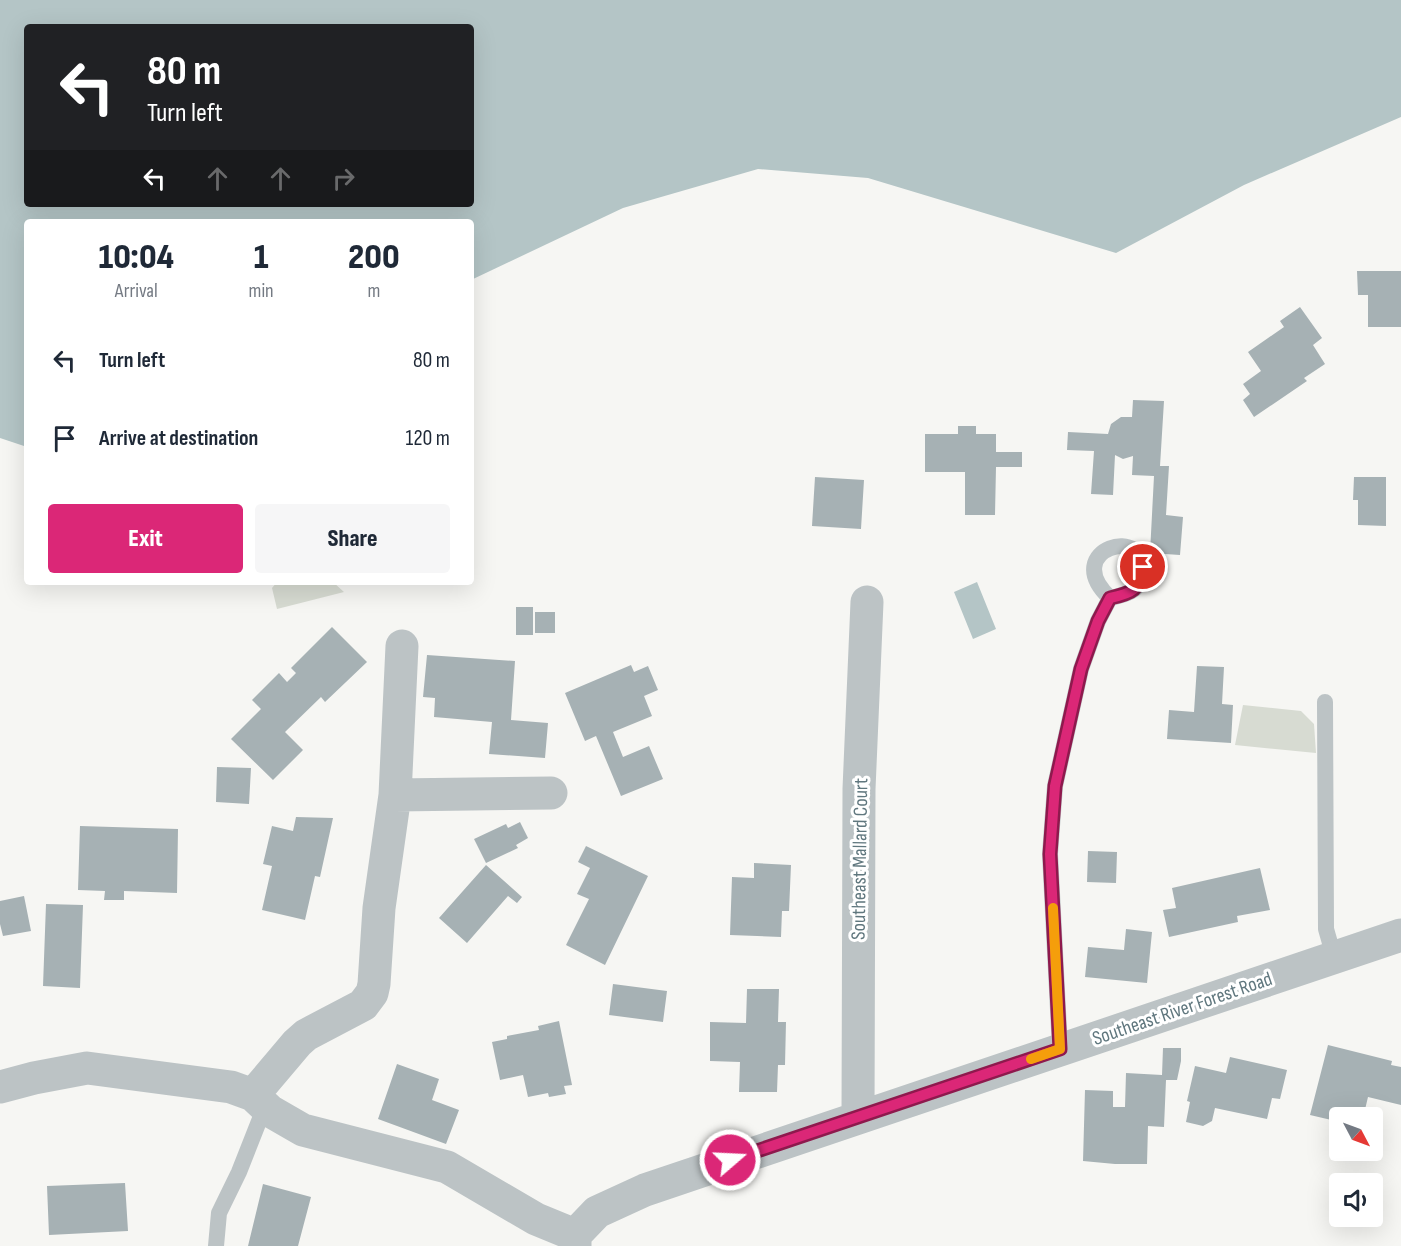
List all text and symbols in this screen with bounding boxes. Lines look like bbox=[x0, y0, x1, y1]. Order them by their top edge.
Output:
text: 80 m bbox=[147, 46, 221, 97]
icon: left bbox=[48, 48, 126, 126]
text: Turn left bbox=[147, 97, 223, 129]
icon: left bbox=[138, 162, 171, 195]
icon: ahead bbox=[201, 162, 234, 195]
icon: ahead bbox=[264, 162, 297, 195]
icon: right bbox=[327, 162, 360, 195]
text: 10:04 bbox=[98, 236, 174, 279]
text: 1 bbox=[254, 236, 269, 279]
text: 200 bbox=[348, 236, 400, 279]
text: Arrival bbox=[115, 279, 158, 303]
text: min bbox=[249, 279, 274, 303]
text: m bbox=[367, 279, 380, 303]
icon: left bbox=[48, 344, 81, 377]
text: Turn left bbox=[99, 347, 165, 374]
text: 80 m bbox=[413, 347, 450, 374]
icon: arrive bbox=[48, 422, 81, 455]
text: Arrive at destination bbox=[99, 425, 258, 452]
text: 120 m bbox=[406, 425, 450, 452]
button: Exit bbox=[48, 504, 243, 573]
button: Share bbox=[255, 504, 450, 573]
pin bbox=[1117, 541, 1168, 592]
icon: arrive bbox=[1126, 550, 1159, 583]
street label: Southeast Mallard Court bbox=[847, 778, 873, 940]
street label: Southeast River Forest Road bbox=[1089, 967, 1275, 1051]
north arrow bbox=[1329, 1107, 1383, 1161]
map controls bbox=[1329, 1107, 1383, 1227]
position arrow bbox=[698, 1128, 762, 1192]
button: sound bbox=[1329, 1173, 1383, 1227]

